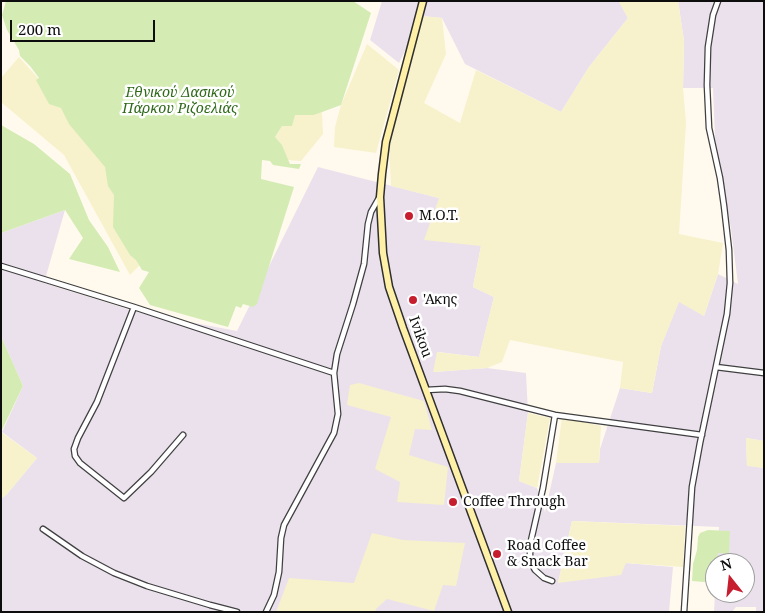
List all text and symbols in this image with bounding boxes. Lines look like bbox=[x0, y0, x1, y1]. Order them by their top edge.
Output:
scale bar bbox=[12, 10, 158, 42]
text: 200 m bbox=[18, 19, 61, 39]
park label: Εθνικού Δασικού Πάρκου Ριζοελιάς bbox=[122, 85, 238, 118]
place label: M.O.T. bbox=[419, 208, 459, 224]
marker: M.O.T. bbox=[403, 210, 415, 222]
place label: 'Ακης bbox=[423, 292, 457, 308]
marker: 'Ακης bbox=[407, 294, 419, 306]
street label: Ivikou bbox=[405, 314, 435, 360]
place label: Coffee Through bbox=[463, 494, 566, 510]
marker: Coffee Through bbox=[447, 496, 459, 508]
place label: Road Coffee & Snack Bar bbox=[507, 538, 588, 570]
marker: Road Coffee & Snack Bar bbox=[491, 548, 503, 560]
north arrow bbox=[705, 553, 755, 603]
text: N bbox=[718, 553, 734, 575]

